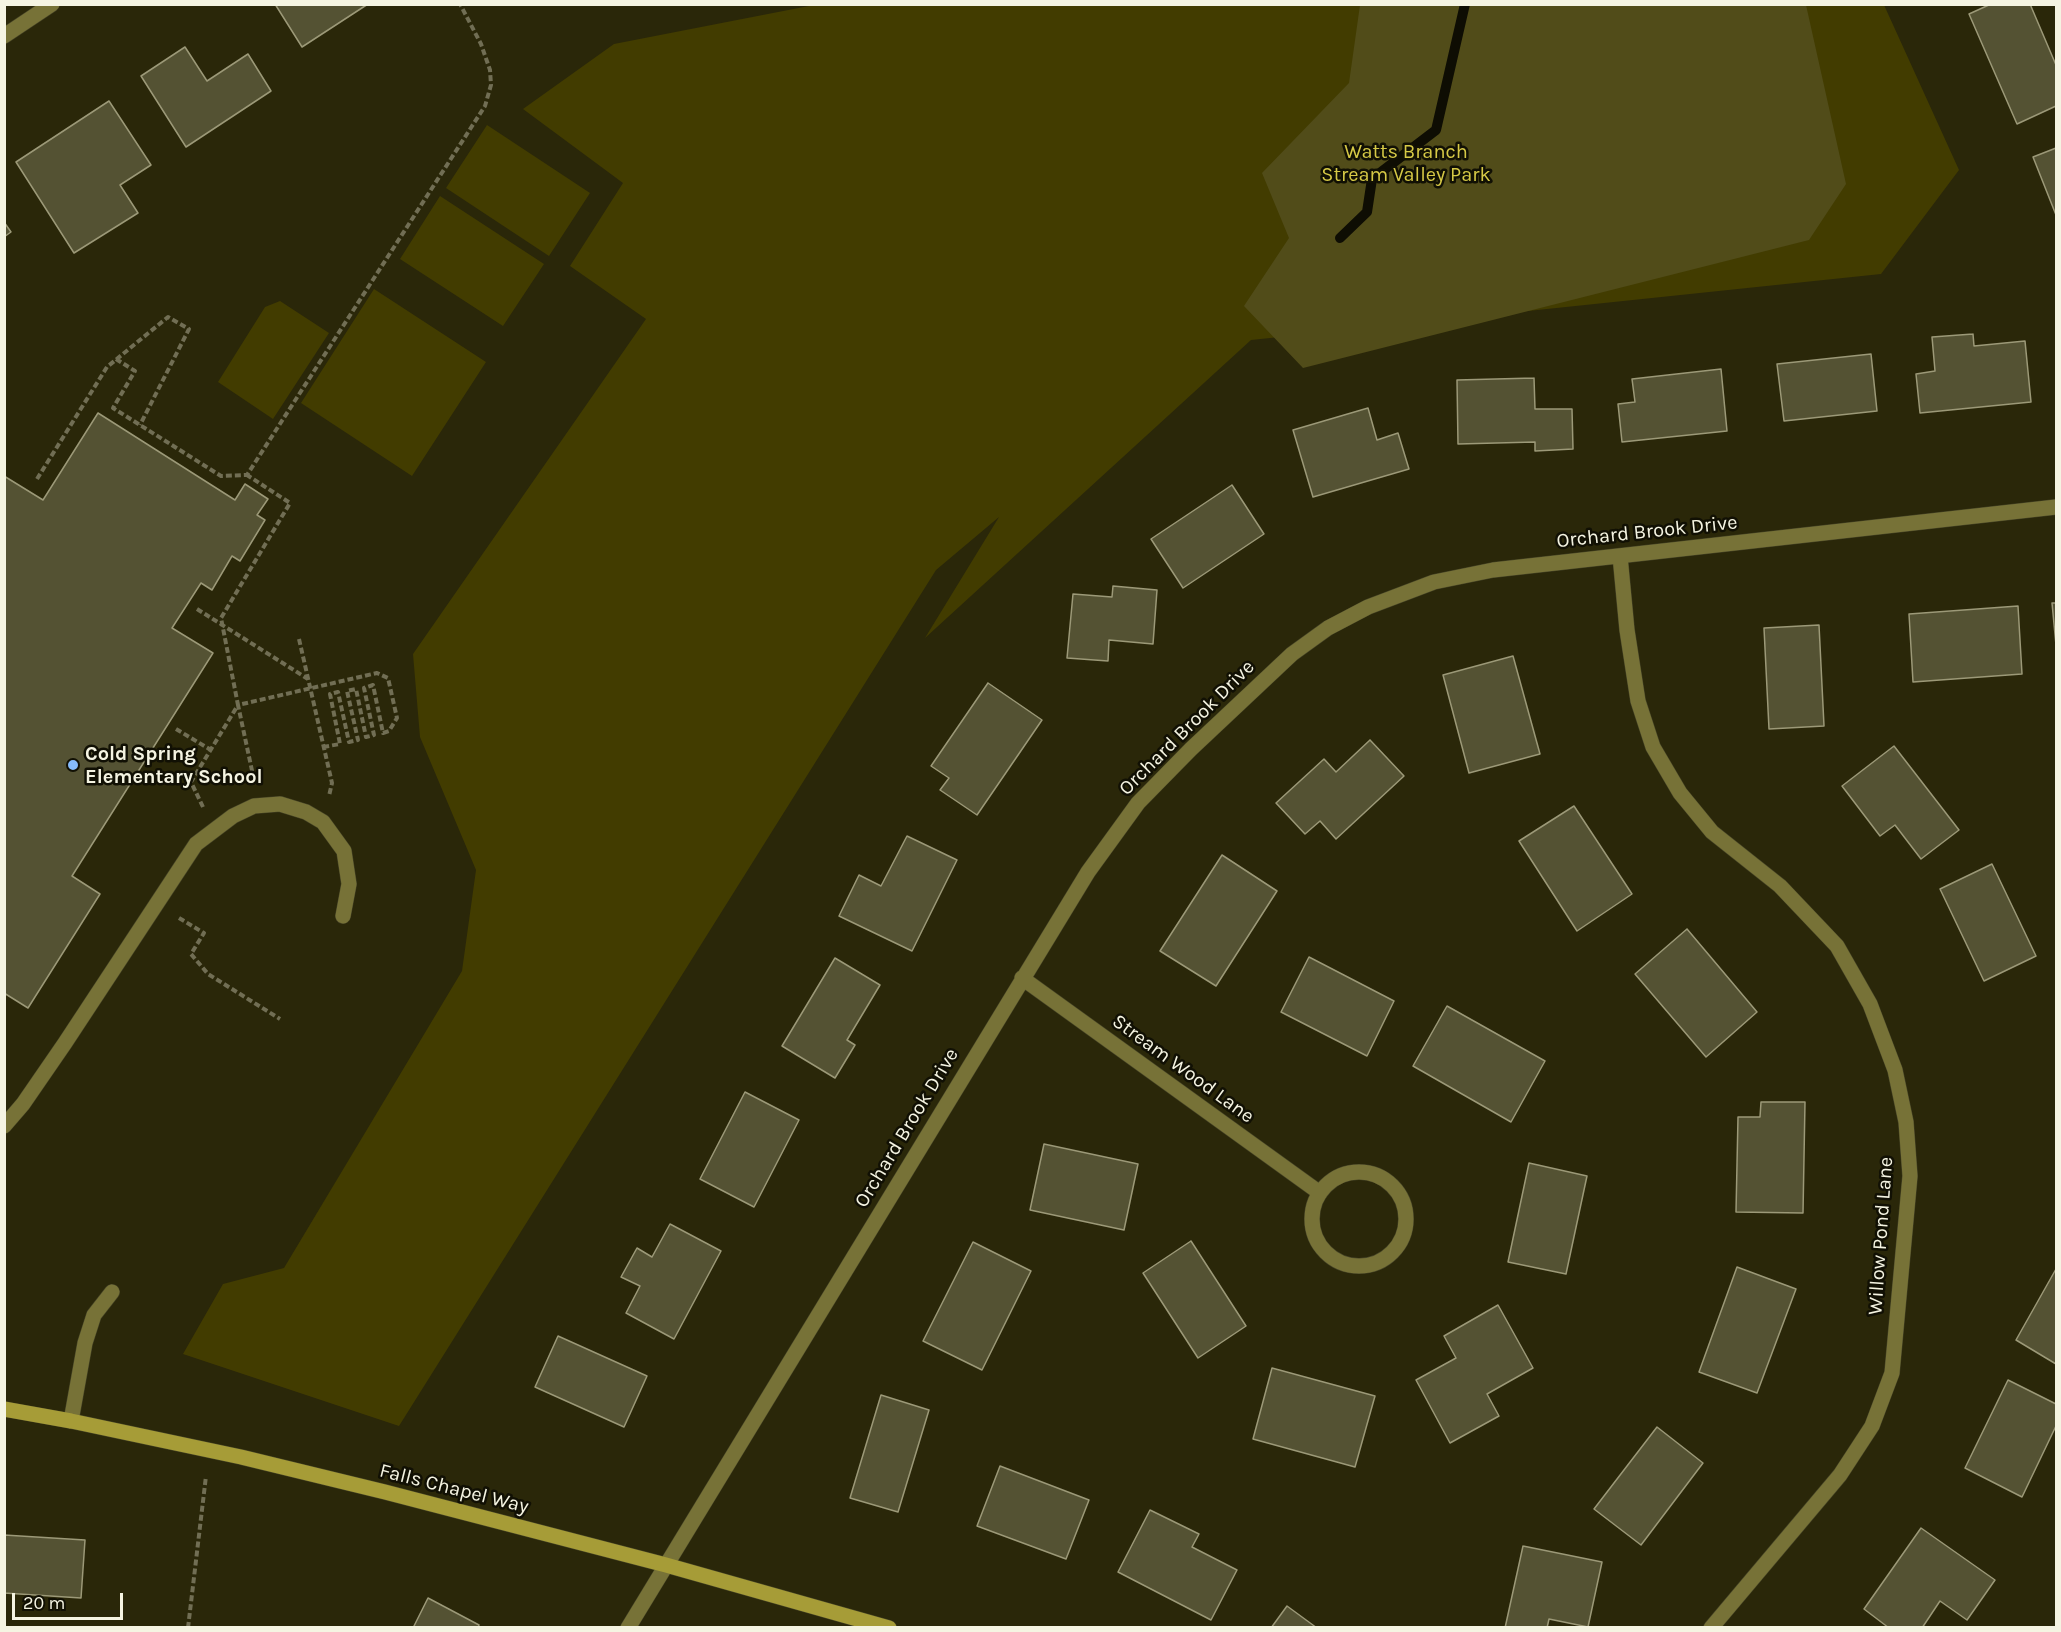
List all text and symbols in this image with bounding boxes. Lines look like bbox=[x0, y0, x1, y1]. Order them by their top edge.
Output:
park label: Watts Branch Stream Valley Park bbox=[1321, 140, 1491, 187]
street label: Orchard Brook Drive bbox=[1555, 511, 1739, 553]
street label: Orchard Brook Drive bbox=[1114, 655, 1260, 801]
place label: Cold Spring Elementary School bbox=[85, 742, 263, 789]
marker: Cold Spring Elementary School bbox=[66, 758, 80, 772]
street label: Stream Wood Lane bbox=[1107, 1009, 1259, 1129]
street label: Orchard Brook Drive bbox=[850, 1044, 964, 1212]
street label: Willow Pond Lane bbox=[1863, 1156, 1899, 1316]
street label: Falls Chapel Way bbox=[377, 1459, 531, 1519]
scale bar bbox=[15, 1581, 126, 1619]
text: 20 m bbox=[23, 1592, 65, 1614]

